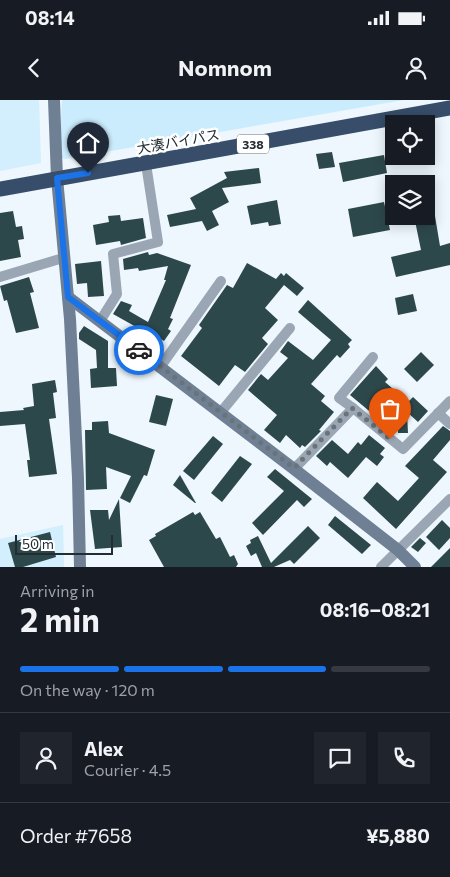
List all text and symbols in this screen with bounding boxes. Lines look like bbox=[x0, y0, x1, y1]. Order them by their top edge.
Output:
text: 08:14 bbox=[25, 6, 75, 29]
icon: back bbox=[20, 54, 48, 82]
text: Nomnom bbox=[178, 54, 272, 81]
icon: person bbox=[402, 54, 430, 82]
map controls bbox=[385, 115, 435, 225]
button: locate bbox=[385, 115, 435, 165]
pin bbox=[67, 122, 109, 173]
street label: 大湊バイパス bbox=[135, 125, 221, 157]
icon: home bbox=[74, 129, 102, 157]
road number: 338 bbox=[237, 134, 269, 154]
button: layers bbox=[385, 175, 435, 225]
courier bbox=[114, 325, 164, 375]
icon: car bbox=[125, 336, 153, 364]
pin bbox=[369, 388, 411, 439]
icon: bag bbox=[376, 395, 404, 423]
scale bar bbox=[15, 532, 112, 555]
text: 50 m bbox=[22, 535, 54, 552]
text: Arriving in bbox=[20, 581, 94, 600]
text: 08:16–08:21 bbox=[320, 598, 430, 621]
text: 2 min bbox=[20, 599, 100, 639]
text: On the way · 120 m bbox=[20, 680, 155, 699]
button: person bbox=[20, 732, 72, 784]
button: chat bbox=[314, 732, 366, 784]
button: phone bbox=[378, 732, 430, 784]
text: Alex bbox=[84, 737, 124, 760]
text: Courier · 4.5 bbox=[84, 760, 171, 779]
text: Order #7658 bbox=[20, 824, 132, 847]
text: ¥5,880 bbox=[366, 824, 430, 847]

